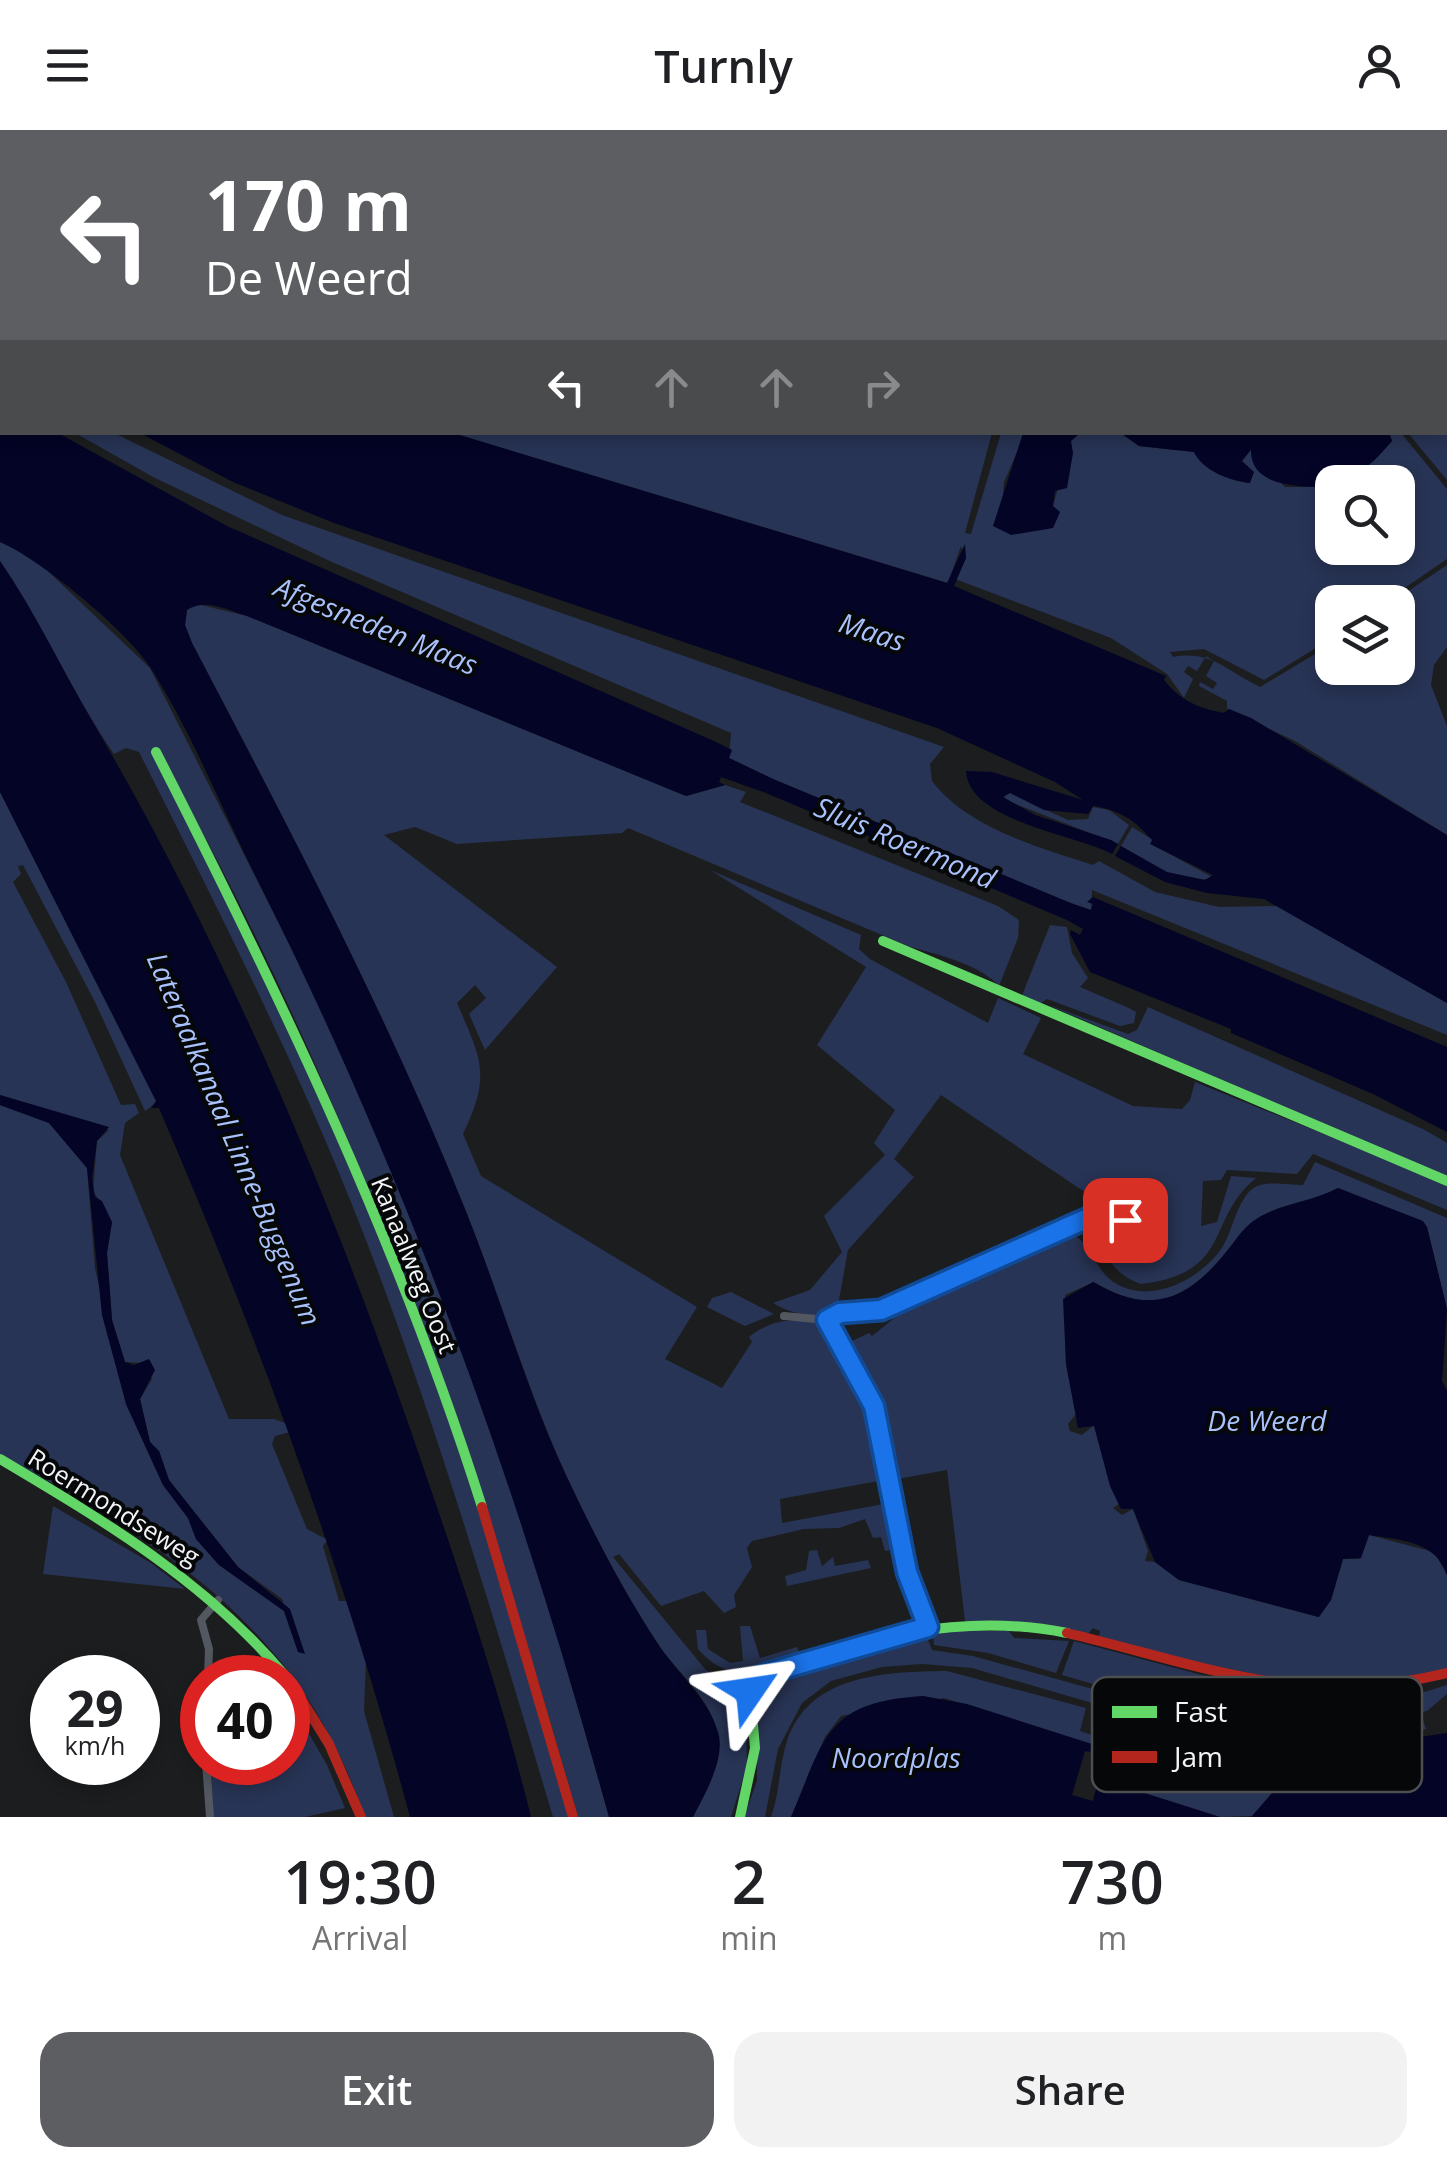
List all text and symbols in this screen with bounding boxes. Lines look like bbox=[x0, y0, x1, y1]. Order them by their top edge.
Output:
text: Turnly bbox=[654, 35, 793, 96]
icon: menu bbox=[40, 38, 95, 93]
icon: person bbox=[1352, 38, 1407, 93]
text: 170 m bbox=[205, 156, 412, 252]
icon: left bbox=[40, 170, 170, 300]
text: De Weerd bbox=[205, 247, 413, 308]
icon: left bbox=[539, 360, 594, 415]
icon: ahead bbox=[644, 360, 699, 415]
icon: ahead bbox=[749, 360, 804, 415]
icon: right bbox=[854, 360, 909, 415]
map controls bbox=[1315, 465, 1415, 685]
button: search bbox=[1315, 465, 1415, 565]
water label: Afgesneden Maas bbox=[267, 566, 484, 683]
button: layers bbox=[1315, 585, 1415, 685]
water label: Maas bbox=[834, 603, 910, 659]
water label: Sluis Roermond bbox=[809, 787, 1002, 898]
water label: Lateraalkanaal Linne-Buggenum bbox=[139, 946, 331, 1331]
street label: Kanaalweg Oost bbox=[364, 1171, 466, 1358]
pin bbox=[1083, 1178, 1168, 1263]
icon: arrive bbox=[1098, 1193, 1153, 1248]
water label: De Weerd bbox=[1208, 1401, 1327, 1439]
street label: Roermondseweg bbox=[22, 1440, 207, 1573]
position arrow bbox=[698, 1639, 802, 1743]
speed limit sign: 40 bbox=[180, 1655, 310, 1785]
text: 29 bbox=[66, 1674, 124, 1742]
legend bbox=[1092, 1677, 1422, 1792]
text: Fast bbox=[1174, 1692, 1227, 1730]
text: km/h bbox=[65, 1728, 125, 1762]
text: Jam bbox=[1171, 1737, 1223, 1775]
water label: Noordplas bbox=[831, 1738, 961, 1776]
text: 19:30 bbox=[283, 1840, 437, 1922]
text: 2 bbox=[732, 1840, 766, 1922]
text: 730 bbox=[1061, 1840, 1164, 1922]
text: Arrival bbox=[312, 1916, 408, 1959]
text: min bbox=[720, 1916, 778, 1959]
text: m bbox=[1097, 1916, 1127, 1959]
button: Exit bbox=[40, 2032, 714, 2147]
button: Share bbox=[734, 2032, 1407, 2147]

